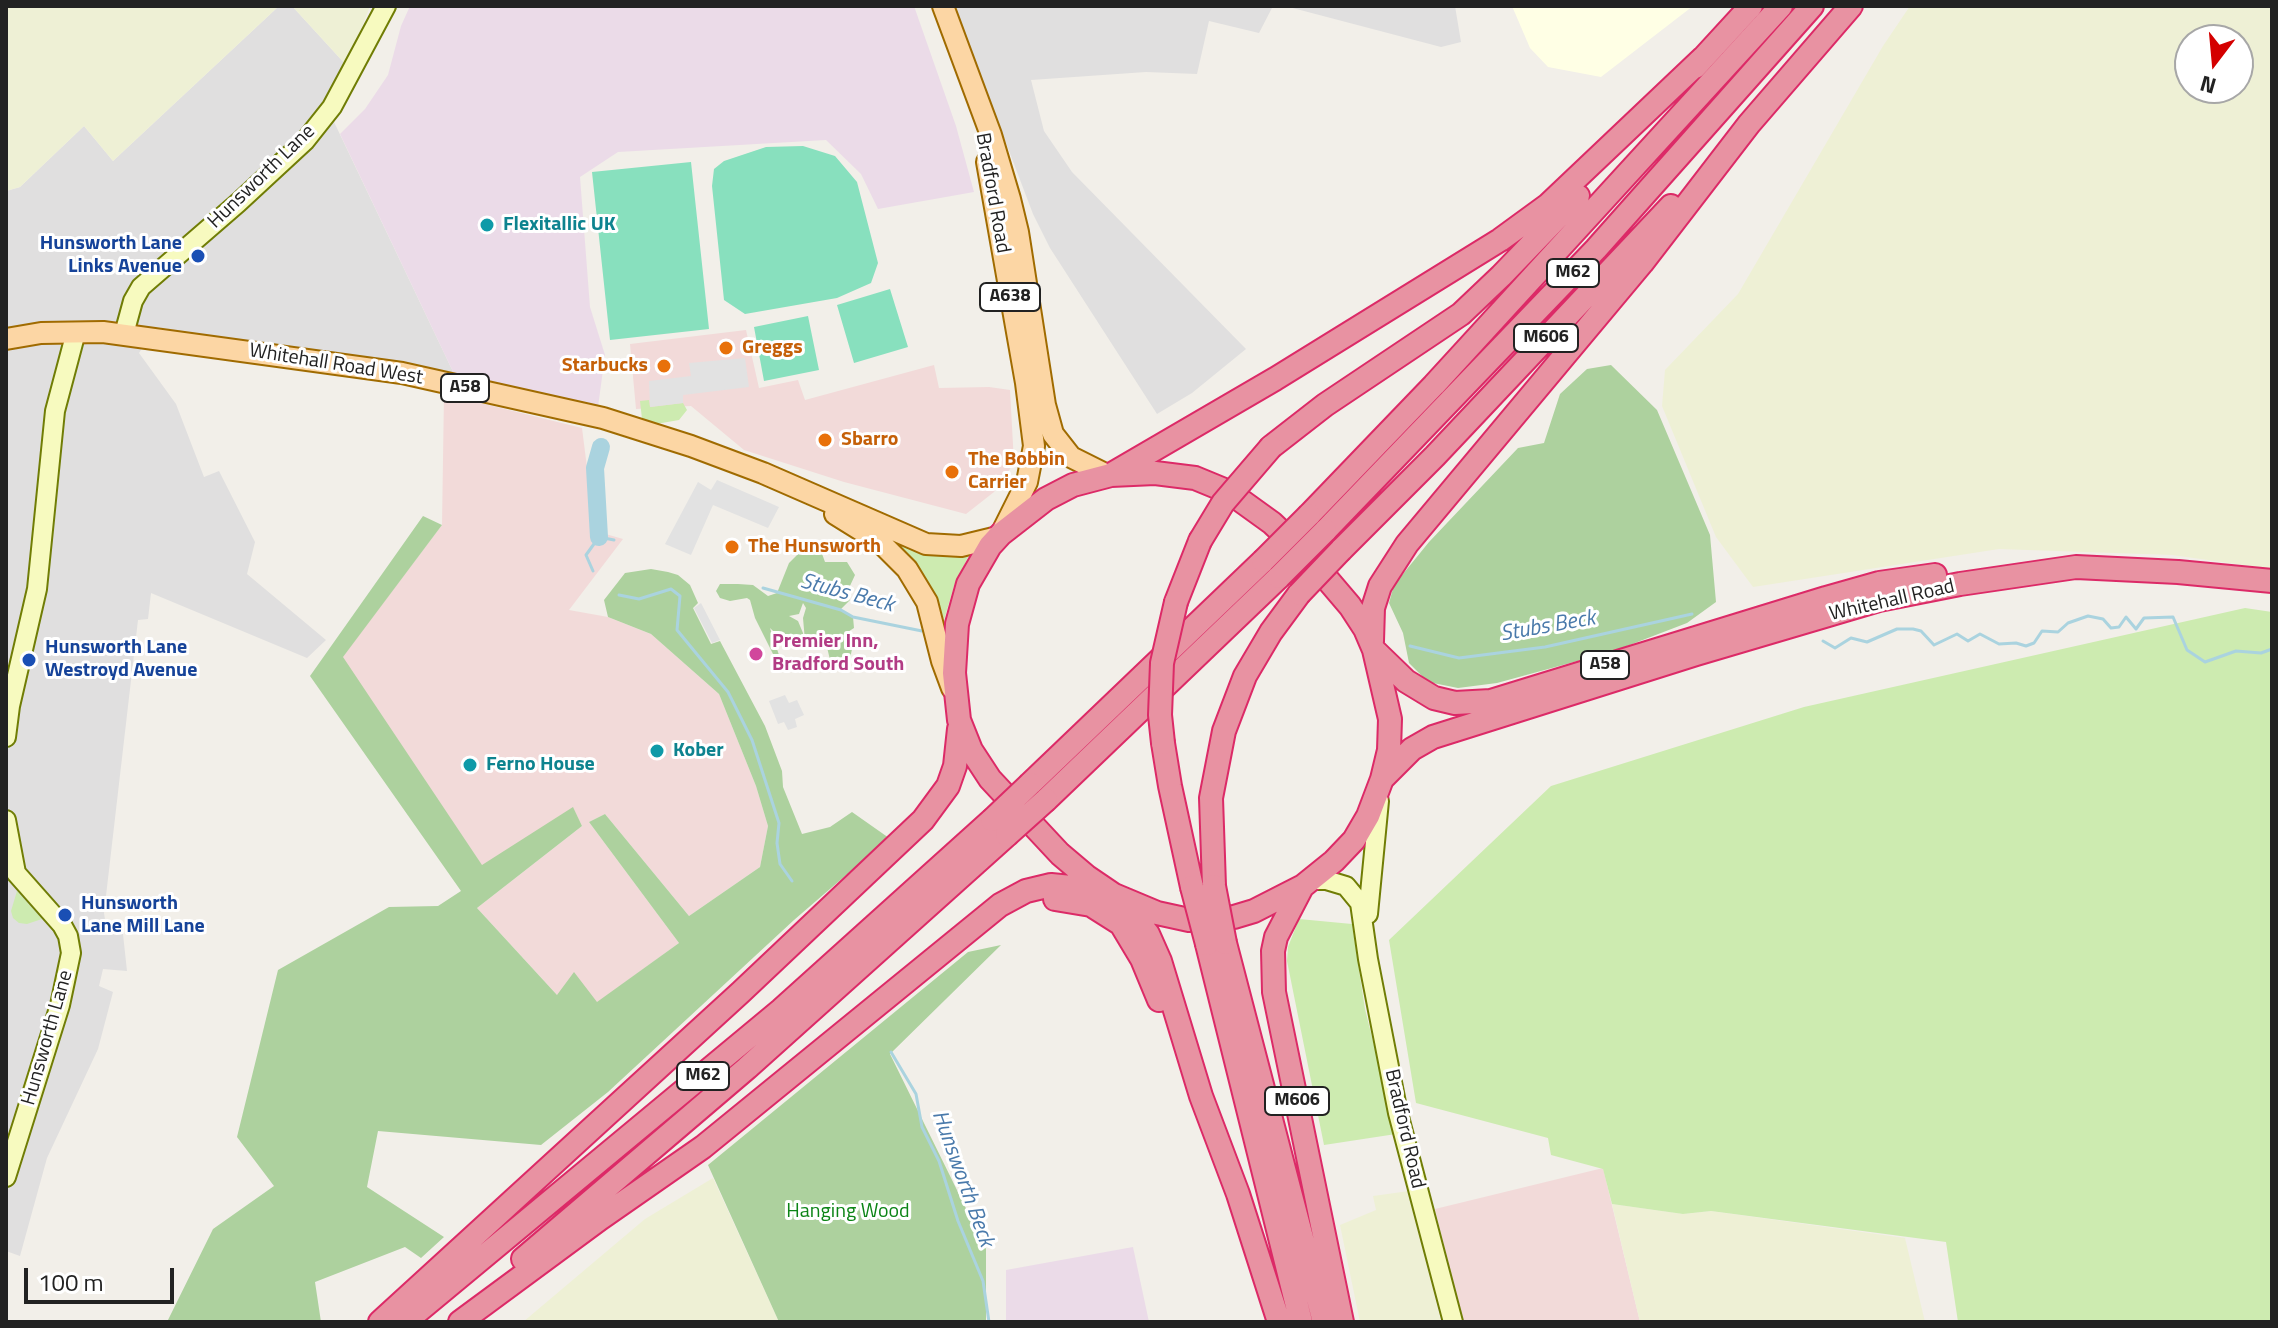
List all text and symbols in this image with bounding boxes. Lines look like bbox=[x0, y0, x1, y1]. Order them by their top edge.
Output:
north arrow bbox=[2174, 24, 2254, 104]
text: N bbox=[2196, 67, 2220, 104]
street label: Hunsworth Lane bbox=[204, 120, 320, 234]
street label: Bradford Road bbox=[970, 131, 1014, 255]
place label: Flexitallic UK bbox=[503, 213, 616, 237]
marker: Flexitallic UK bbox=[478, 216, 496, 234]
place label: Hunsworth Lane Links Avenue bbox=[40, 232, 182, 279]
marker: Hunsworth Lane Links Avenue bbox=[189, 247, 207, 265]
road number: M62 bbox=[1547, 259, 1599, 287]
road number: A638 bbox=[980, 283, 1040, 311]
road number: M606 bbox=[1514, 324, 1578, 352]
place label: Greggs bbox=[742, 336, 803, 360]
street label: Whitehall Road West bbox=[247, 339, 425, 391]
marker: Greggs bbox=[717, 339, 735, 357]
place label: Starbucks bbox=[562, 354, 648, 378]
marker: Starbucks bbox=[655, 357, 673, 375]
road number: A58 bbox=[441, 374, 489, 402]
place label: Sbarro bbox=[841, 428, 898, 452]
marker: Sbarro bbox=[816, 431, 834, 449]
place label: The Bobbin Carrier bbox=[968, 448, 1065, 495]
marker: The Bobbin Carrier bbox=[943, 463, 961, 481]
place label: The Hunsworth bbox=[748, 535, 881, 559]
marker: The Hunsworth bbox=[723, 538, 741, 556]
water label: Stubs Beck bbox=[797, 569, 897, 619]
street label: Whitehall Road bbox=[1827, 575, 1957, 627]
water label: Stubs Beck bbox=[1499, 606, 1597, 648]
place label: Premier Inn, Bradford South bbox=[772, 630, 904, 677]
place label: Hunsworth Lane Westroyd Avenue bbox=[45, 636, 197, 683]
marker: Premier Inn, Bradford South bbox=[747, 645, 765, 663]
marker: Hunsworth Lane Westroyd Avenue bbox=[20, 651, 38, 669]
road number: A58 bbox=[1581, 651, 1629, 679]
place label: Kober bbox=[673, 739, 724, 763]
marker: Kober bbox=[648, 742, 666, 760]
place label: Ferno House bbox=[486, 753, 595, 777]
marker: Ferno House bbox=[461, 756, 479, 774]
place label: Hunsworth Lane Mill Lane bbox=[81, 892, 205, 939]
marker: Hunsworth Lane Mill Lane bbox=[56, 906, 74, 924]
street label: Hunsworth Lane bbox=[17, 968, 79, 1108]
road number: M62 bbox=[677, 1062, 729, 1090]
street label: Bradford Road bbox=[1379, 1067, 1429, 1191]
road number: M606 bbox=[1265, 1087, 1329, 1115]
water label: Hunsworth Beck bbox=[925, 1107, 999, 1251]
park label: Hanging Wood bbox=[786, 1200, 910, 1224]
scale bar bbox=[28, 1252, 178, 1302]
text: 100 m bbox=[38, 1264, 104, 1300]

